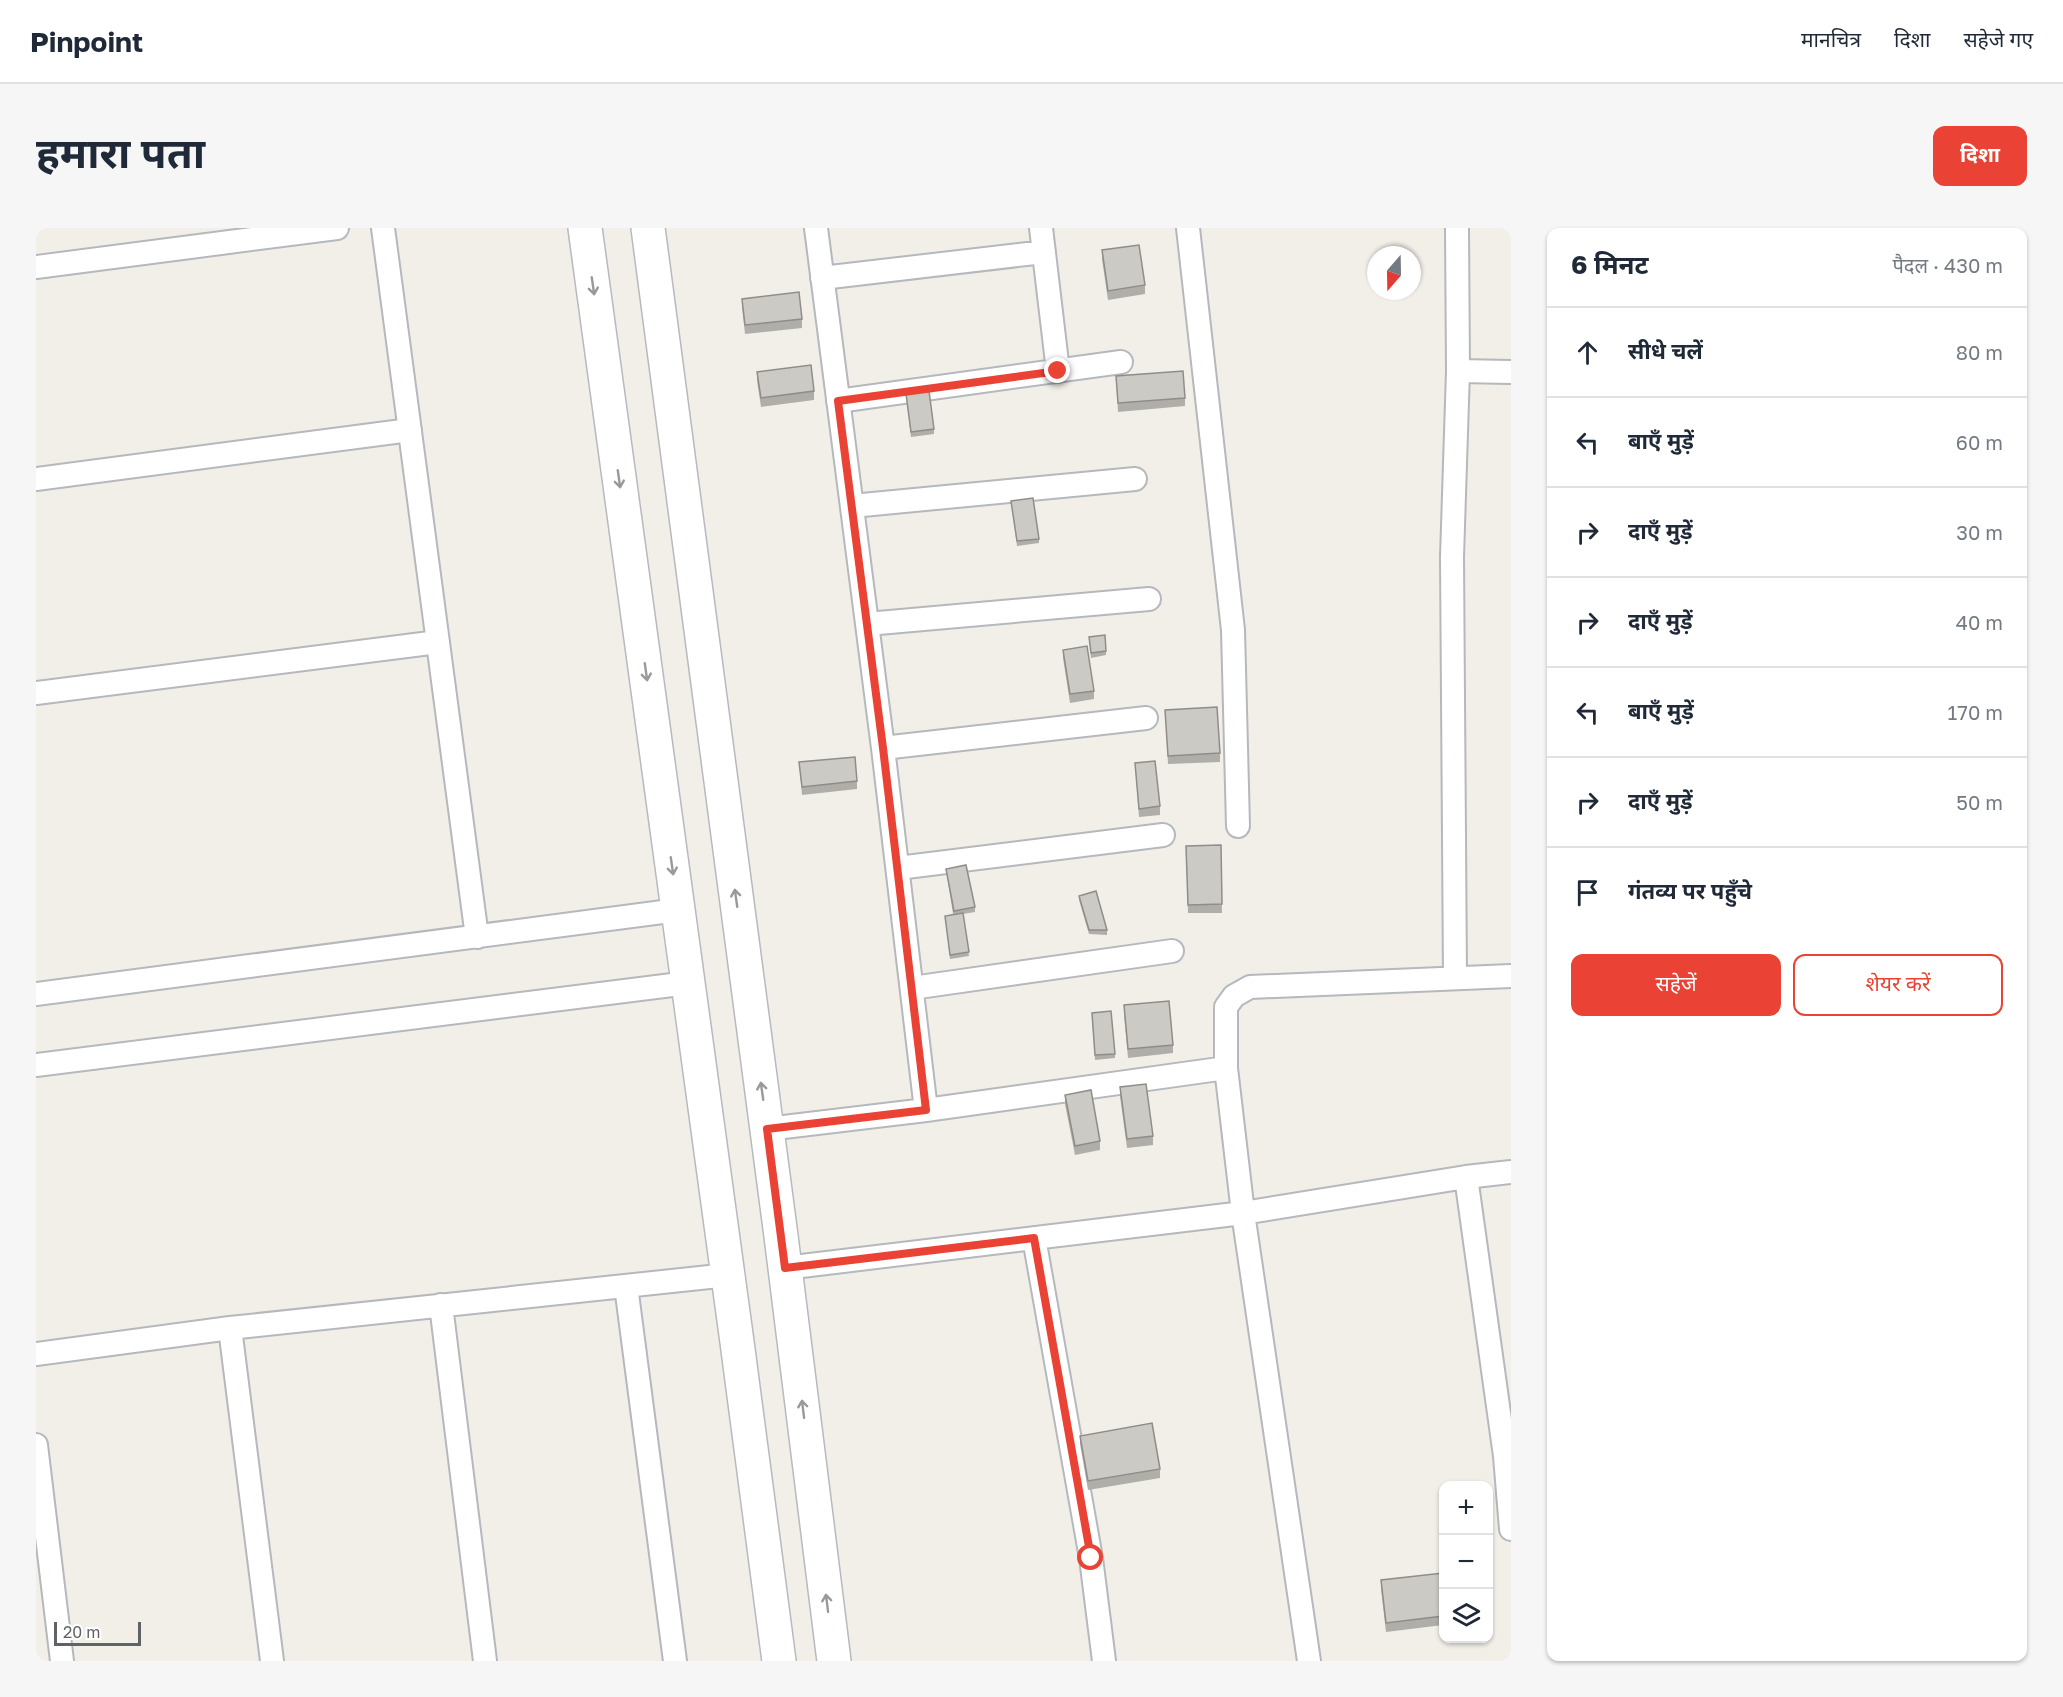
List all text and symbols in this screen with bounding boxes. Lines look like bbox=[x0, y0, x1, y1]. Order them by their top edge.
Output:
text: Pinpoint bbox=[30, 25, 143, 58]
text: मानचित्र bbox=[1801, 26, 1861, 52]
text: दिशा bbox=[1894, 26, 1930, 52]
text: सहेजे गए bbox=[1963, 26, 2033, 52]
button: दिशा bbox=[1933, 126, 2027, 186]
text: हमारा पता bbox=[36, 127, 205, 177]
north arrow bbox=[1367, 246, 1421, 300]
text: 6 मिनट bbox=[1571, 249, 1649, 280]
text: पैदल · 430 m bbox=[1892, 253, 2003, 277]
one-way arrow bbox=[587, 276, 598, 295]
icon: ahead bbox=[1571, 336, 1604, 369]
text: सीधे चलें bbox=[1628, 337, 1703, 364]
text: 80 m bbox=[1956, 340, 2003, 364]
route end bbox=[1044, 357, 1070, 383]
icon: left bbox=[1571, 426, 1604, 459]
text: बाएँ मुड़ें bbox=[1628, 427, 1694, 454]
text: 60 m bbox=[1956, 430, 2003, 454]
one-way arrow bbox=[614, 469, 625, 489]
icon: right bbox=[1571, 516, 1604, 549]
text: दाएँ मुड़ें bbox=[1628, 517, 1693, 544]
text: 30 m bbox=[1956, 520, 2003, 544]
icon: right bbox=[1571, 606, 1604, 639]
text: दाएँ मुड़ें bbox=[1628, 607, 1693, 634]
text: 40 m bbox=[1956, 610, 2003, 634]
one-way arrow bbox=[640, 662, 651, 682]
icon: left bbox=[1571, 696, 1604, 729]
text: बाएँ मुड़ें bbox=[1628, 697, 1694, 724]
text: 170 m bbox=[1948, 700, 2003, 724]
icon: right bbox=[1571, 786, 1604, 819]
text: दाएँ मुड़ें bbox=[1628, 787, 1693, 814]
text: 50 m bbox=[1956, 790, 2003, 814]
one-way arrow bbox=[667, 855, 678, 875]
icon: arrive bbox=[1571, 876, 1604, 909]
text: गंतव्य पर पहुँचे bbox=[1628, 877, 1752, 904]
one-way arrow bbox=[731, 888, 742, 908]
button: सहेजें bbox=[1571, 954, 1781, 1016]
button: शेयर करें bbox=[1793, 954, 2003, 1016]
one-way arrow bbox=[756, 1082, 767, 1101]
one-way arrow bbox=[797, 1400, 808, 1420]
map controls bbox=[1439, 1481, 1493, 1643]
button: + bbox=[1439, 1481, 1493, 1535]
button: − bbox=[1439, 1535, 1493, 1589]
route start bbox=[1077, 1544, 1103, 1570]
button: layers bbox=[1439, 1589, 1493, 1643]
one-way arrow bbox=[821, 1594, 832, 1613]
scale bar bbox=[54, 1619, 141, 1646]
text: 20 m bbox=[63, 1622, 100, 1642]

